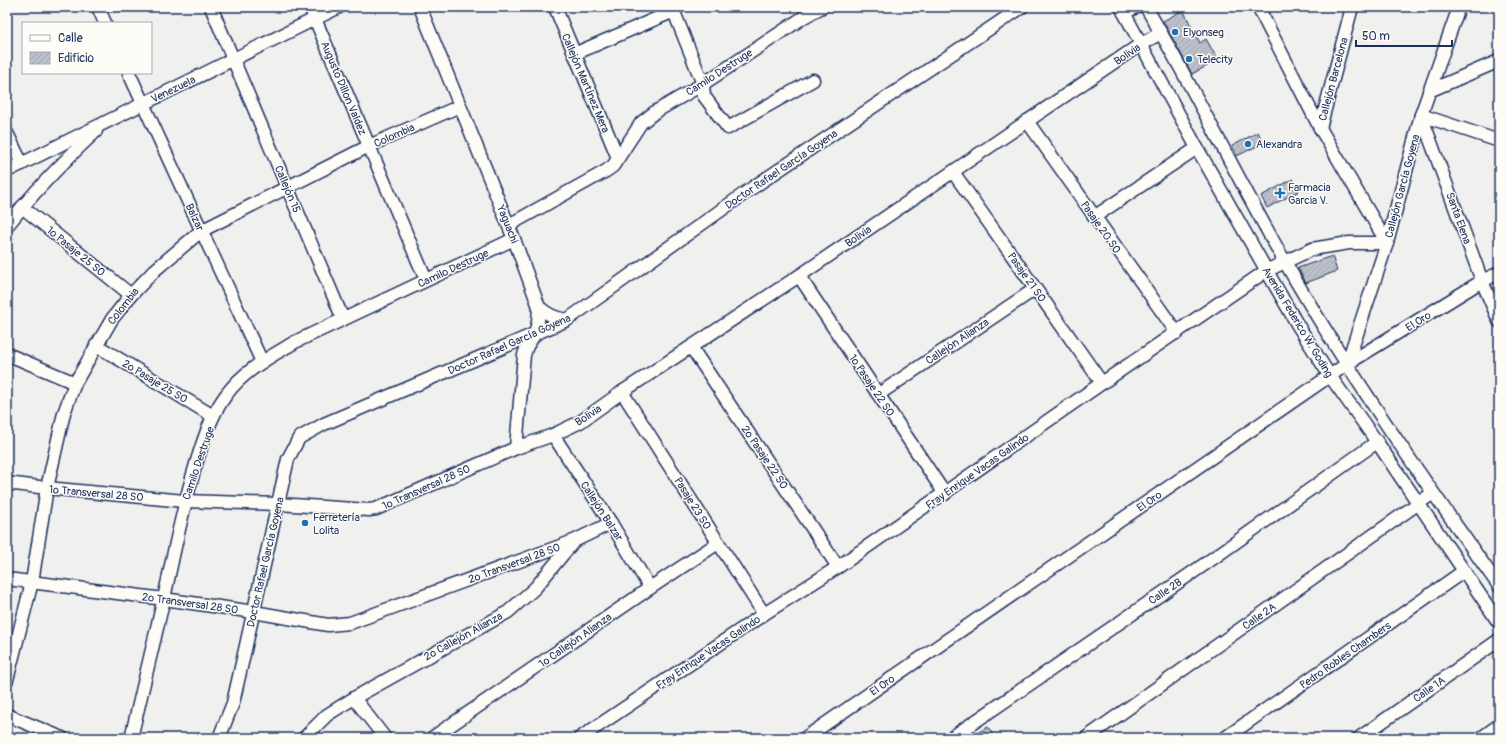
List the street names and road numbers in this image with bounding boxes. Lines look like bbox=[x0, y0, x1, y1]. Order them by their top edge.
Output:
street label: Callejón Martínez Mera bbox=[559, 32, 612, 135]
street label: Callejón Barcelona bbox=[1316, 36, 1351, 122]
street label: Augusto Dillon Valdez bbox=[318, 39, 369, 137]
street label: Bolivia bbox=[1112, 41, 1143, 68]
street label: Camilo Destruge bbox=[684, 46, 755, 99]
street label: Venezuela bbox=[149, 73, 198, 106]
street label: Colombia bbox=[372, 121, 417, 150]
street label: Doctor Rafael García Goyena bbox=[723, 127, 840, 212]
street label: Callejón García Goyena bbox=[1382, 133, 1423, 239]
street label: Callejón 15 bbox=[272, 164, 303, 215]
street label: Santa Elena bbox=[1443, 191, 1474, 246]
street label: Pasaje 20 SO bbox=[1078, 199, 1123, 256]
street label: Balzar bbox=[183, 201, 207, 233]
street label: Yaguachi bbox=[494, 202, 521, 245]
street label: Bolivia bbox=[843, 223, 874, 250]
street label: 1º Pasaje 25 SO bbox=[44, 224, 108, 279]
street label: Camilo Destruge bbox=[416, 246, 491, 291]
street label: Pasaje 21 SO bbox=[1005, 250, 1048, 305]
street label: Avenida Federico W. Goding bbox=[1259, 265, 1336, 380]
street label: Colombia bbox=[105, 285, 142, 327]
street label: El Oro bbox=[1403, 309, 1433, 334]
street label: Doctor Rafael García Goyena bbox=[446, 311, 573, 377]
street label: Callejón Alianza bbox=[923, 316, 991, 367]
street label: 1º Pasaje 22 SO bbox=[846, 352, 897, 419]
street label: 2º Pasaje 25 SO bbox=[120, 357, 190, 406]
street label: Bolivia bbox=[573, 402, 604, 429]
street label: 2º Pasaje 22 SO bbox=[739, 423, 791, 491]
street label: Camilo Destruge bbox=[180, 424, 217, 502]
street label: Fray Enrique Vacas Galindo bbox=[923, 431, 1031, 512]
street label: 1º Transversal 28 SO bbox=[380, 462, 472, 513]
street label: Pasaje 23 SO bbox=[671, 475, 714, 532]
street label: Callejón Balzar bbox=[577, 479, 626, 544]
street label: 1º Transversal 28 SO bbox=[48, 483, 144, 504]
street label: El Oro bbox=[1134, 488, 1164, 515]
street label: Doctor Rafael García Goyena bbox=[244, 496, 287, 628]
street label: 2º Transversal 28 SO bbox=[467, 541, 562, 586]
street label: Calle 2B bbox=[1146, 576, 1184, 607]
street label: 2º Transversal 28 SO bbox=[141, 590, 239, 617]
street label: Calle 2A bbox=[1240, 600, 1279, 633]
street label: 2º Callejón Alianza bbox=[422, 609, 505, 663]
street label: 1º Callejón Alianza bbox=[536, 610, 614, 670]
street label: Fray Enrique Vacas Galindo bbox=[654, 613, 763, 692]
street label: Pedro Robles Chambers bbox=[1297, 619, 1393, 692]
street label: El Oro bbox=[867, 672, 897, 699]
street label: Calle 1A bbox=[1411, 674, 1448, 705]

